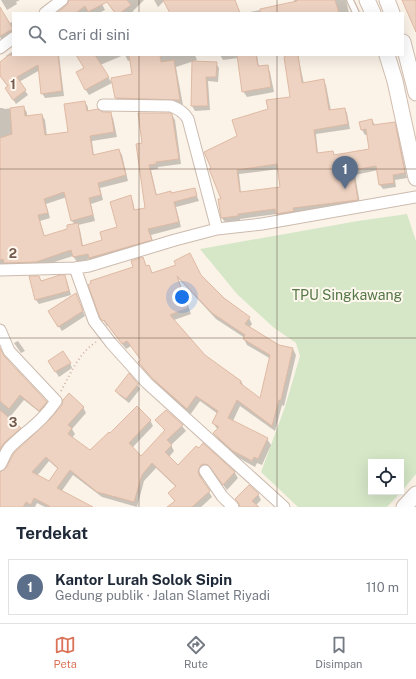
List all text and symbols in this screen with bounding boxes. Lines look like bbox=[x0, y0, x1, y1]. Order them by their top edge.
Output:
search box bbox=[12, 12, 404, 56]
icon: search bbox=[26, 23, 48, 45]
text: Cari di sini bbox=[58, 26, 130, 43]
text: 1 bbox=[10, 77, 16, 92]
pin: 1 bbox=[332, 156, 358, 189]
text: 2 bbox=[9, 246, 17, 261]
your location bbox=[172, 287, 192, 307]
park label: TPU Singkawang bbox=[292, 287, 403, 303]
text: 3 bbox=[9, 415, 18, 430]
map controls bbox=[368, 459, 404, 495]
button: locate bbox=[368, 459, 404, 495]
text: Terdekat bbox=[16, 523, 88, 543]
text: Kantor Lurah Solok Sipin bbox=[55, 571, 232, 588]
text: 1 bbox=[27, 580, 33, 595]
text: 110 m bbox=[366, 580, 399, 595]
text: Gedung publik · Jalan Slamet Riyadi bbox=[55, 588, 270, 603]
tab: Peta bbox=[54, 634, 77, 670]
tab: Rute bbox=[184, 634, 208, 670]
tab: Disimpan bbox=[315, 634, 362, 670]

